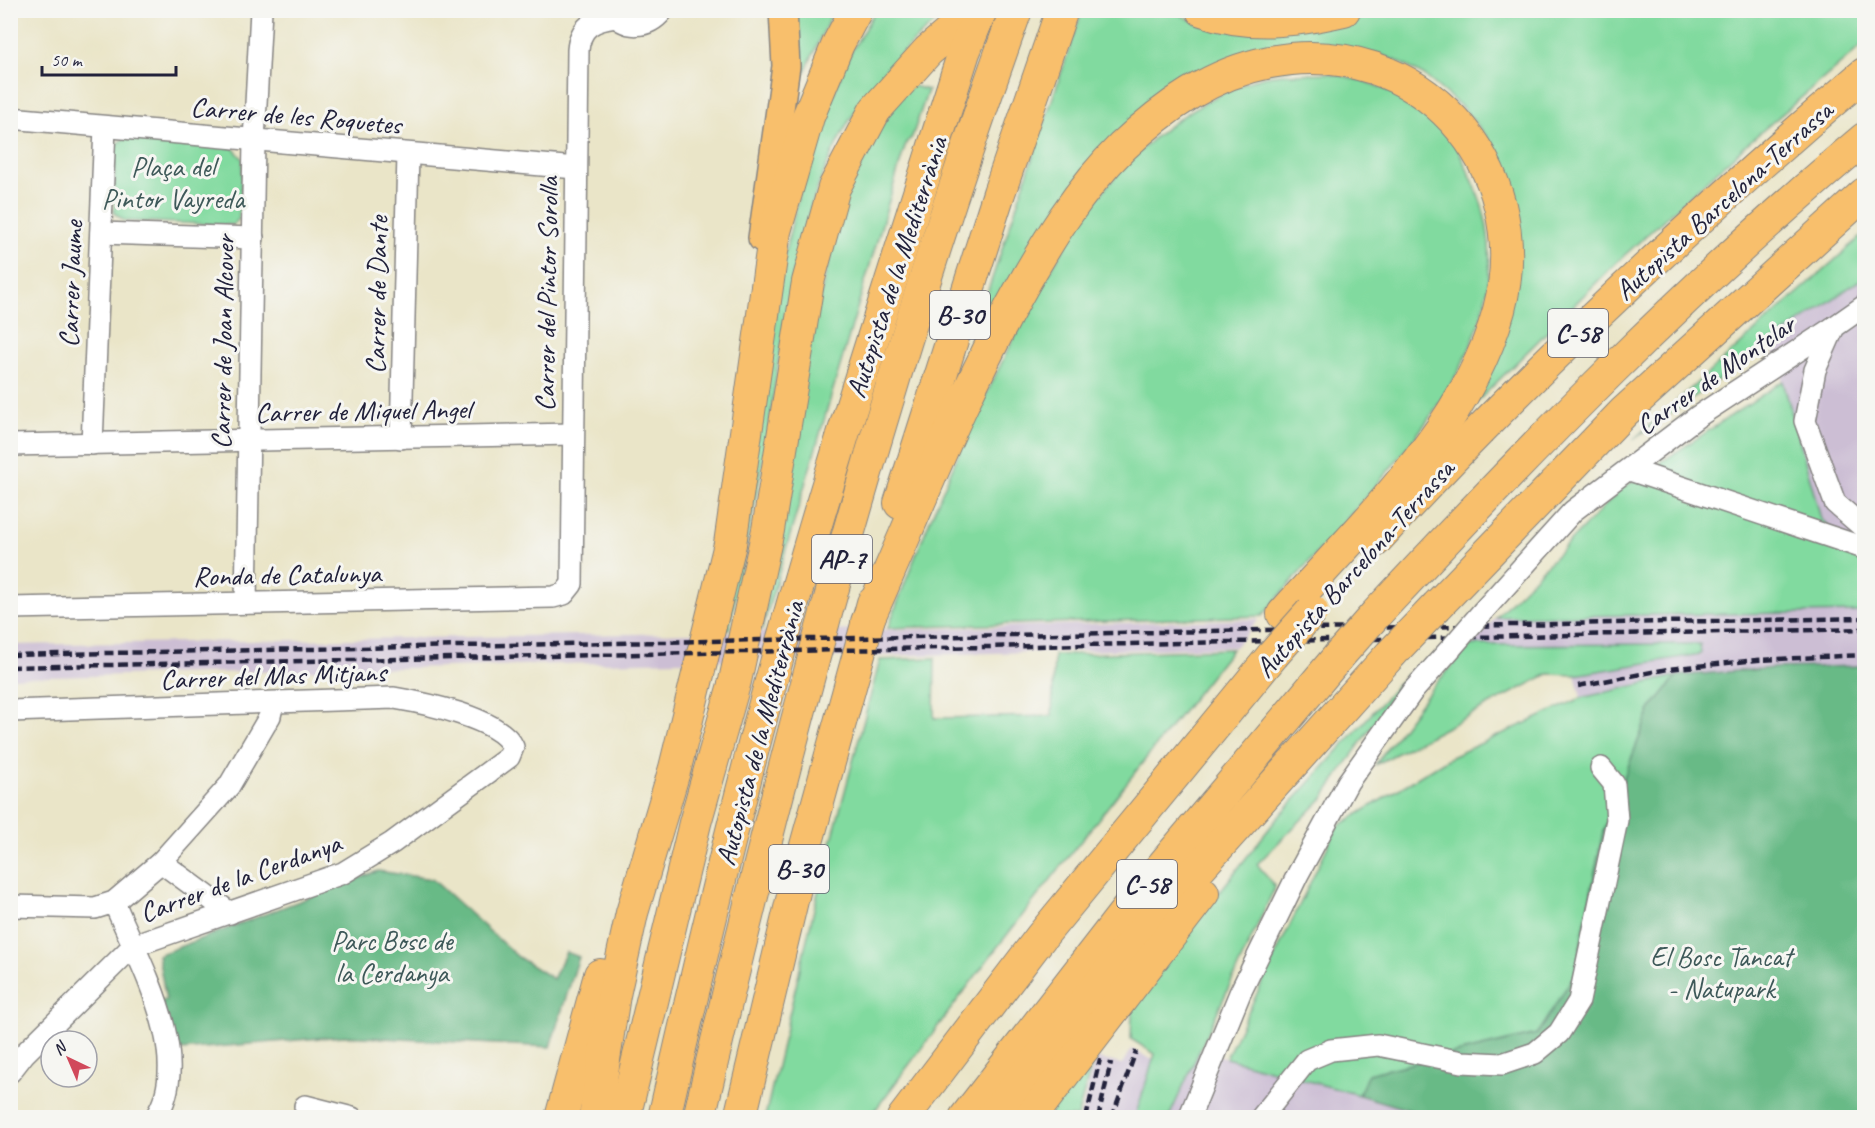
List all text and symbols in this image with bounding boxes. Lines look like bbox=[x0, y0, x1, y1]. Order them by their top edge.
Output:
scale bar bbox=[42, 39, 176, 77]
text: 50 m bbox=[51, 49, 84, 71]
street label: Carrer de les Roquetes bbox=[189, 89, 405, 142]
street label: Autopista Barcelona-Terrassa bbox=[1607, 92, 1841, 307]
street label: Autopista de la Mediterrània bbox=[838, 131, 956, 402]
park label: Plaça del Pintor Vayreda bbox=[102, 149, 246, 216]
street label: Carrer del Pintor Sorolla bbox=[527, 175, 566, 412]
street label: Carrer de Dante bbox=[358, 214, 395, 374]
street label: Carrer Jaume bbox=[51, 218, 90, 348]
street label: Carrer de Joan Alcover bbox=[203, 233, 242, 449]
road number: B-30 bbox=[930, 291, 990, 339]
street label: Carrer de Montclar bbox=[1629, 306, 1803, 442]
road number: C-58 bbox=[1548, 309, 1608, 357]
street label: Carrer de Miquel Angel bbox=[255, 391, 476, 430]
street label: Autopista Barcelona-Terrassa bbox=[1247, 450, 1463, 685]
road number: AP-7 bbox=[812, 535, 872, 583]
street label: Ronda de Catalunya bbox=[193, 555, 383, 594]
street label: Autopista de la Mediterrània bbox=[707, 595, 812, 869]
street label: Carrer del Mas Mitjans bbox=[160, 654, 389, 697]
street label: Carrer de la Cerdanya bbox=[135, 824, 347, 930]
road number: B-30 bbox=[769, 845, 829, 893]
road number: C-58 bbox=[1117, 860, 1177, 908]
park label: Parc Bosc de la Cerdanya bbox=[331, 923, 455, 990]
park label: El Bosc Tancat - Natupark bbox=[1650, 939, 1796, 1006]
north arrow bbox=[39, 1029, 99, 1089]
text: N bbox=[49, 1036, 72, 1060]

